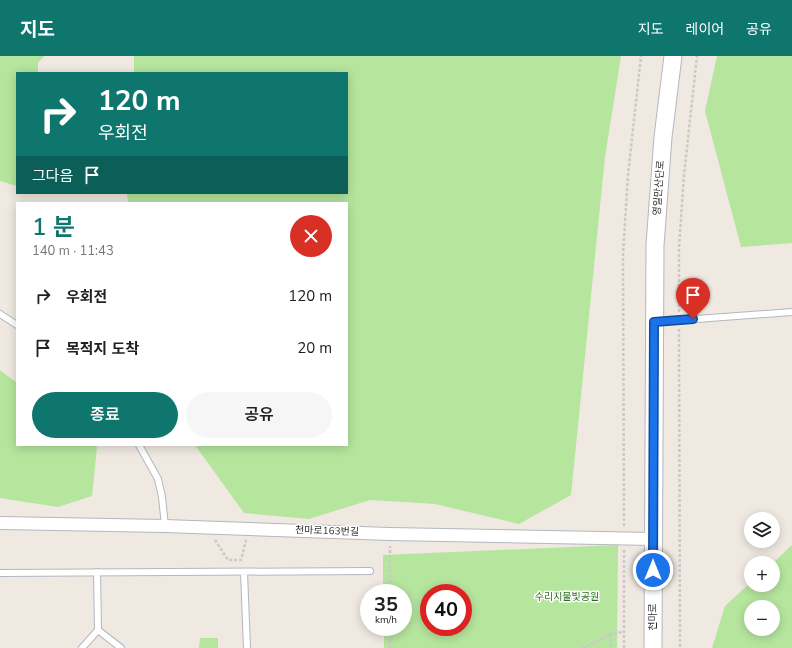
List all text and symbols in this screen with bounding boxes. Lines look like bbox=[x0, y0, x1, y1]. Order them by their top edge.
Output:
text: 지도 bbox=[20, 17, 55, 43]
text: 지도 bbox=[638, 20, 664, 39]
text: 레이어 bbox=[686, 20, 724, 39]
text: 공유 bbox=[746, 20, 772, 39]
text: 120 m bbox=[98, 82, 181, 120]
icon: right bbox=[32, 88, 84, 140]
text: 우회전 bbox=[98, 121, 148, 145]
street label: 영일만산단로 bbox=[650, 160, 668, 216]
icon: arrive bbox=[81, 164, 103, 186]
text: 그다음 bbox=[32, 166, 73, 186]
text: 1 분 bbox=[32, 211, 75, 243]
button: close bbox=[290, 215, 332, 257]
text: 140 m · 11:43 bbox=[32, 242, 114, 260]
pin bbox=[676, 278, 710, 319]
icon: arrive bbox=[682, 284, 704, 306]
icon: right bbox=[32, 285, 54, 307]
text: 120 m bbox=[288, 286, 332, 306]
text: 우회전 bbox=[66, 287, 107, 307]
icon: arrive bbox=[32, 337, 54, 359]
text: 20 m bbox=[297, 338, 332, 358]
text: 목적지 도착 bbox=[66, 339, 139, 359]
button: 종료 bbox=[32, 392, 178, 438]
button: 공유 bbox=[186, 392, 332, 438]
map controls bbox=[744, 512, 780, 636]
button: layers bbox=[744, 512, 780, 548]
street label: 천마로163번길 bbox=[295, 523, 359, 539]
position arrow bbox=[632, 549, 674, 591]
button: + bbox=[744, 556, 780, 592]
speed limit sign: 40 bbox=[420, 584, 472, 636]
park label: 수리지물빛공원 bbox=[535, 590, 599, 604]
text: 35 bbox=[374, 591, 398, 618]
button: − bbox=[744, 600, 780, 636]
street label: 천마로 bbox=[646, 603, 660, 631]
text: km/h bbox=[375, 613, 397, 627]

